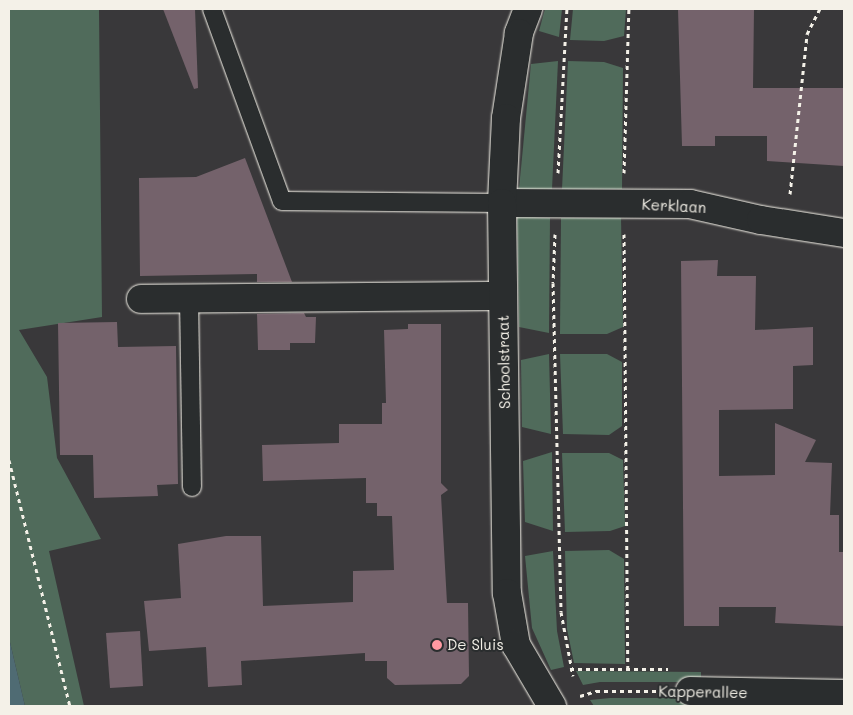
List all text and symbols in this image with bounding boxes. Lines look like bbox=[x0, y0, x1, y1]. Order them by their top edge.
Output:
street label: Kerklaan bbox=[641, 195, 707, 217]
street label: Schoolstraat bbox=[494, 315, 514, 409]
place label: De Sluis bbox=[447, 636, 504, 654]
marker: De Sluis bbox=[431, 639, 443, 651]
street label: Kapperallee bbox=[658, 682, 748, 702]

